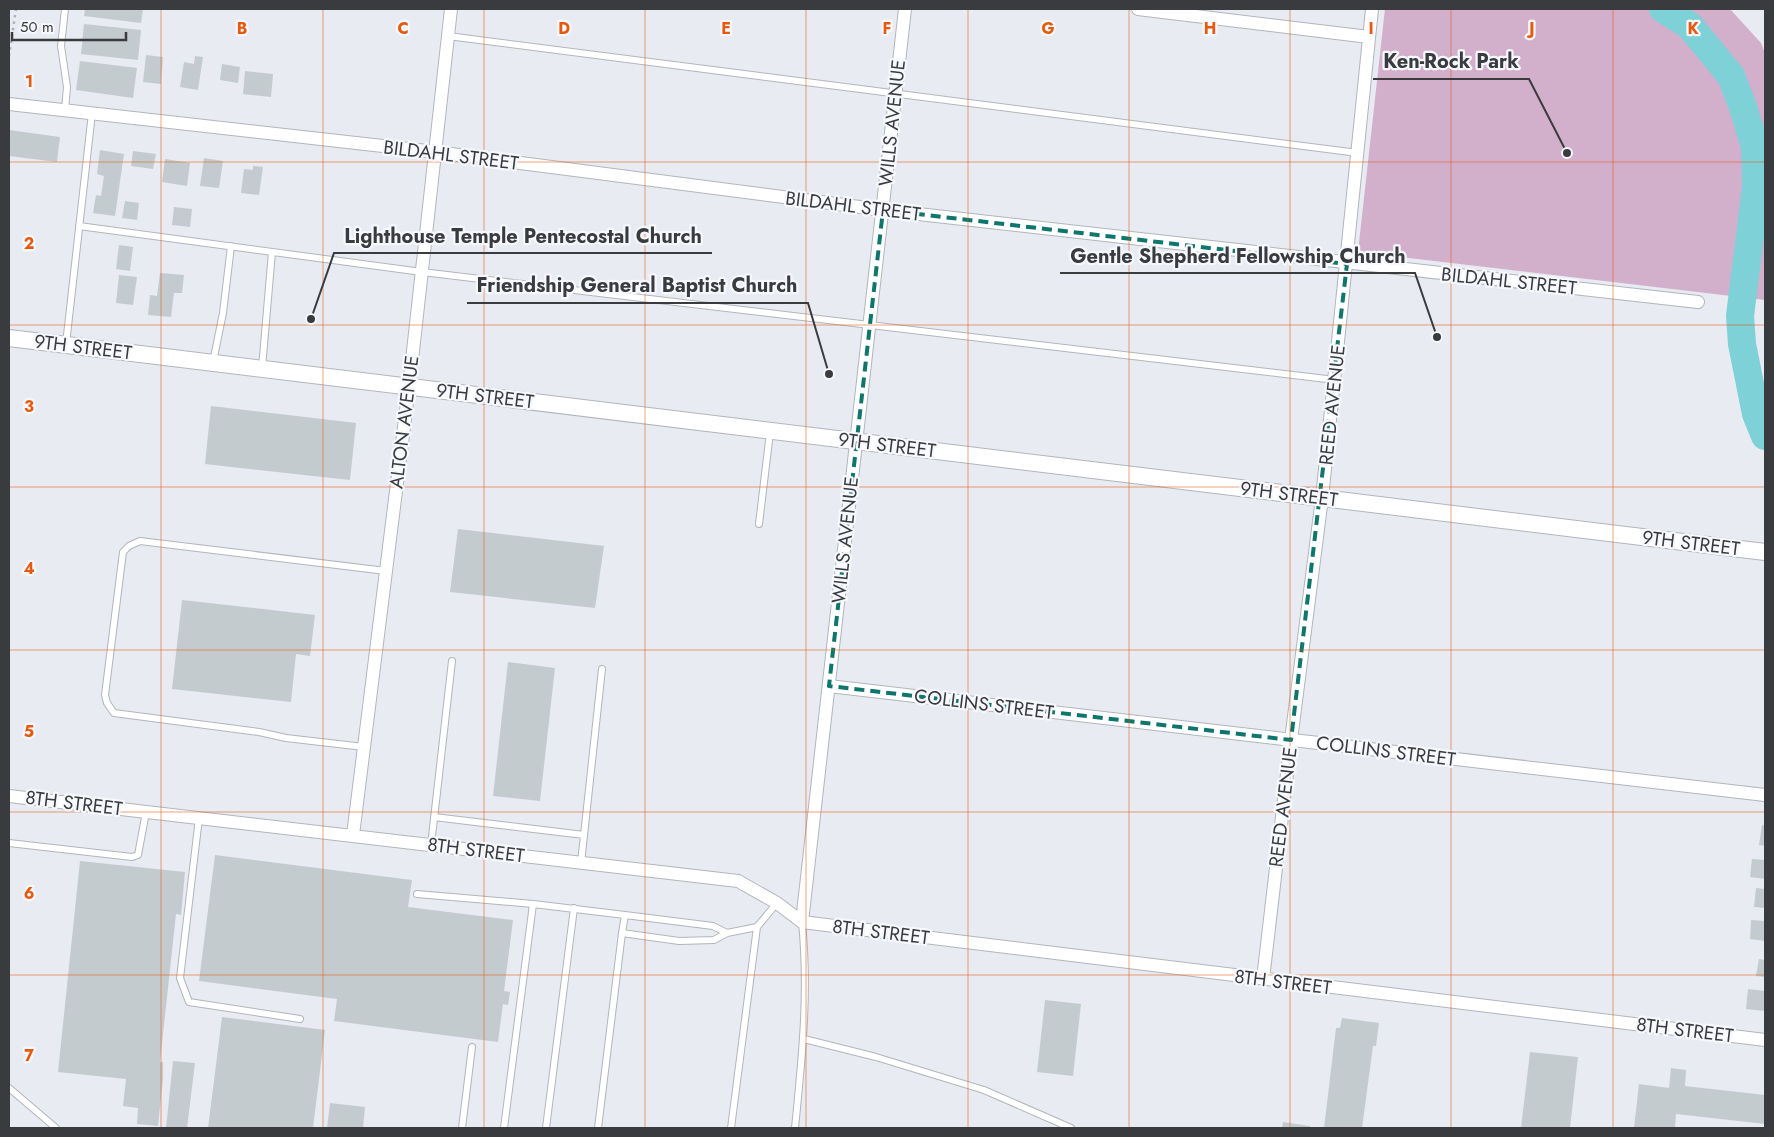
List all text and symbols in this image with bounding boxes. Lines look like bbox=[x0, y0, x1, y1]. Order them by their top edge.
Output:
scale bar bbox=[12, 10, 126, 42]
text: 50 m bbox=[20, 16, 54, 38]
text: B bbox=[237, 17, 247, 40]
text: C bbox=[397, 17, 409, 40]
text: D bbox=[558, 17, 570, 40]
text: E bbox=[721, 17, 731, 40]
text: F bbox=[883, 17, 891, 40]
text: G bbox=[1041, 17, 1055, 40]
text: H bbox=[1204, 17, 1216, 40]
text: I bbox=[1368, 17, 1374, 40]
text: J bbox=[1526, 17, 1535, 40]
text: K bbox=[1687, 17, 1699, 40]
callout: Ken-Rock Park bbox=[1373, 44, 1529, 79]
text: Ken-Rock Park bbox=[1383, 47, 1519, 76]
street label: WILLS AVENUE bbox=[872, 58, 912, 188]
text: 1 bbox=[25, 70, 33, 93]
street label: BILDAHL STREET bbox=[382, 133, 520, 177]
street label: BILDAHL STREET bbox=[784, 184, 922, 228]
callout: Lighthouse Temple Pentecostal Church bbox=[334, 218, 712, 253]
text: Lighthouse Temple Pentecostal Church bbox=[344, 222, 702, 251]
text: 2 bbox=[24, 232, 34, 255]
callout: Gentle Shepherd Fellowship Church bbox=[1060, 238, 1415, 273]
text: Gentle Shepherd Fellowship Church bbox=[1070, 242, 1406, 271]
street label: BILDAHL STREET bbox=[1440, 260, 1578, 302]
callout: Friendship General Baptist Church bbox=[467, 268, 808, 303]
text: Friendship General Baptist Church bbox=[477, 271, 798, 300]
street label: 9TH STREET bbox=[33, 328, 133, 366]
street label: REED AVENUE bbox=[1312, 343, 1352, 467]
street label: ALTON AVENUE bbox=[382, 354, 426, 490]
street label: 9TH STREET bbox=[435, 377, 535, 415]
text: 3 bbox=[24, 395, 34, 418]
street label: 9TH STREET bbox=[837, 426, 937, 464]
street label: WILLS AVENUE bbox=[825, 475, 865, 605]
street label: 9TH STREET bbox=[1239, 475, 1339, 513]
street label: 9TH STREET bbox=[1641, 524, 1741, 562]
text: 4 bbox=[23, 557, 35, 580]
street label: COLLINS STREET bbox=[913, 682, 1055, 726]
text: 5 bbox=[24, 720, 34, 743]
street label: COLLINS STREET bbox=[1315, 729, 1457, 773]
street label: REED AVENUE bbox=[1262, 745, 1304, 869]
street label: 8TH STREET bbox=[24, 784, 124, 822]
street label: 8TH STREET bbox=[426, 831, 526, 869]
text: 6 bbox=[24, 882, 34, 905]
street label: 8TH STREET bbox=[831, 913, 931, 951]
street label: 8TH STREET bbox=[1233, 963, 1333, 1001]
street label: 8TH STREET bbox=[1635, 1011, 1735, 1049]
text: 7 bbox=[24, 1044, 34, 1067]

